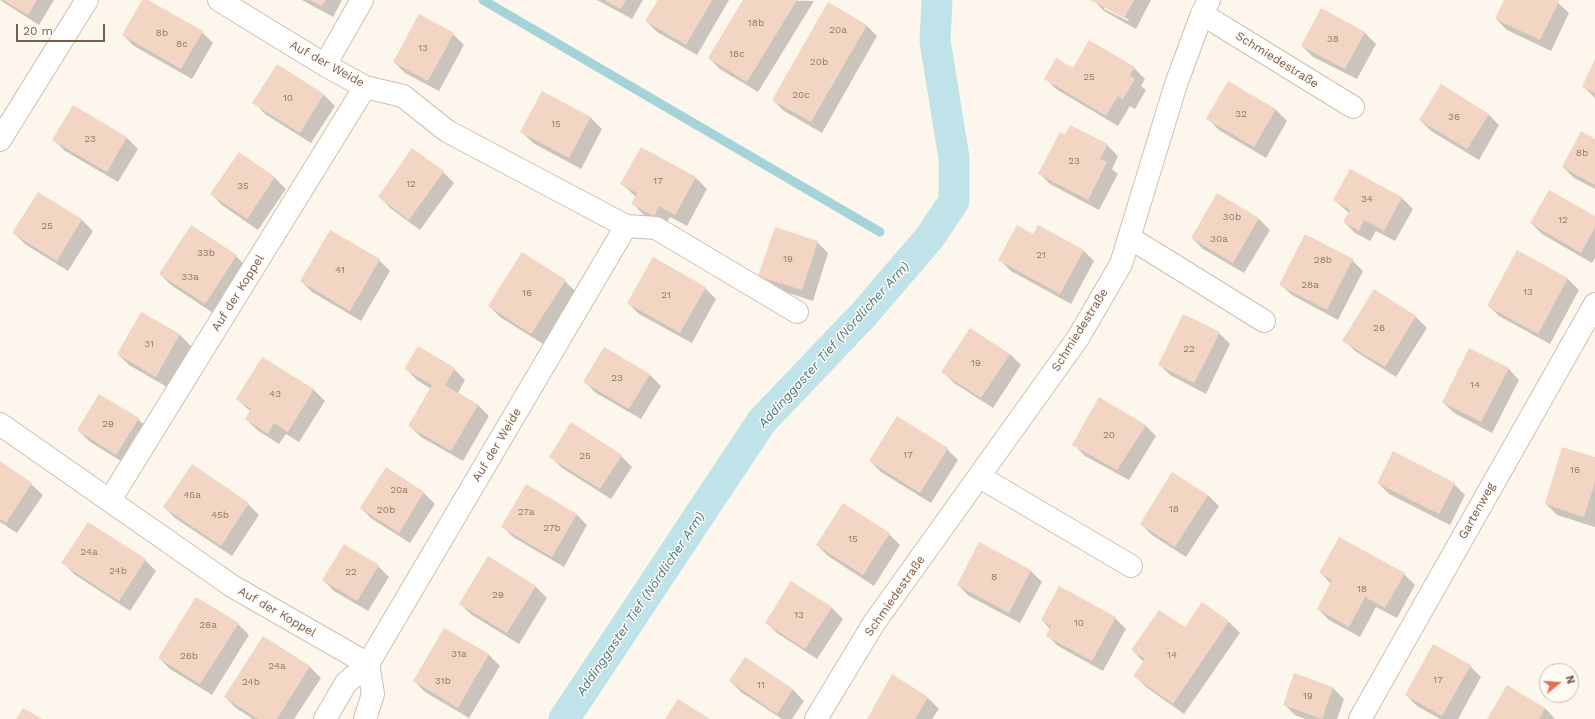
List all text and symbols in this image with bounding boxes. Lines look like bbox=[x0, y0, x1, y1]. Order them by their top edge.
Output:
scale bar bbox=[18, 16, 107, 42]
house number: 18b bbox=[748, 17, 764, 29]
text: 20 m bbox=[23, 24, 53, 38]
house number: 20a bbox=[829, 24, 847, 36]
house number: 8b bbox=[156, 27, 168, 39]
street label: Schmiedestraße bbox=[1233, 29, 1321, 91]
house number: 38 bbox=[1327, 33, 1339, 45]
house number: 8c bbox=[176, 38, 188, 50]
street label: Auf der Weide bbox=[287, 38, 367, 90]
house number: 13 bbox=[418, 42, 428, 54]
house number: 18c bbox=[729, 48, 745, 60]
house number: 20b bbox=[810, 56, 828, 68]
house number: 25 bbox=[1083, 71, 1095, 83]
house number: 20c bbox=[792, 89, 810, 101]
house number: 10 bbox=[283, 92, 293, 104]
house number: 32 bbox=[1235, 108, 1247, 120]
house number: 36 bbox=[1448, 111, 1460, 123]
house number: 15 bbox=[551, 118, 561, 130]
house number: 23 bbox=[84, 133, 96, 145]
house number: 8b bbox=[1576, 147, 1588, 159]
house number: 23 bbox=[1068, 155, 1080, 167]
house number: 17 bbox=[653, 175, 663, 187]
house number: 12 bbox=[406, 178, 416, 190]
house number: 35 bbox=[237, 180, 249, 192]
house number: 34 bbox=[1361, 193, 1373, 205]
house number: 30b bbox=[1223, 211, 1241, 223]
house number: 12 bbox=[1558, 214, 1568, 226]
house number: 25 bbox=[41, 220, 53, 232]
house number: 30a bbox=[1210, 233, 1228, 245]
house number: 33b bbox=[197, 247, 215, 259]
house number: 21 bbox=[1036, 249, 1046, 261]
street label: Auf der Koppel bbox=[209, 252, 267, 334]
house number: 19 bbox=[783, 253, 793, 265]
house number: 28b bbox=[1314, 254, 1332, 266]
water label: Addinggaster Tief (Nördlicher Arm) bbox=[755, 259, 913, 431]
house number: 41 bbox=[335, 264, 345, 276]
house number: 33a bbox=[181, 271, 199, 283]
house number: 28a bbox=[1301, 279, 1319, 291]
street label: Schmiedestraße bbox=[1049, 286, 1111, 374]
house number: 13 bbox=[1523, 286, 1533, 298]
house number: 16 bbox=[522, 287, 532, 299]
house number: 21 bbox=[661, 289, 671, 301]
house number: 26 bbox=[1373, 322, 1385, 334]
house number: 31 bbox=[144, 338, 154, 350]
house number: 22 bbox=[1183, 343, 1195, 355]
house number: 19 bbox=[971, 357, 981, 369]
house number: 23 bbox=[611, 372, 623, 384]
house number: 14 bbox=[1470, 379, 1480, 391]
house number: 43 bbox=[269, 388, 281, 400]
street label: Auf der Weide bbox=[469, 406, 525, 484]
house number: 29 bbox=[102, 418, 114, 430]
house number: 20 bbox=[1103, 429, 1115, 441]
house number: 17 bbox=[903, 449, 913, 461]
house number: 25 bbox=[579, 450, 591, 462]
house number: 16 bbox=[1570, 464, 1580, 476]
street label: Gartenweg bbox=[1456, 480, 1498, 542]
house number: 20a bbox=[390, 484, 408, 496]
house number: 45a bbox=[183, 489, 201, 501]
house number: 18 bbox=[1169, 503, 1179, 515]
house number: 20b bbox=[377, 504, 395, 516]
house number: 27a bbox=[518, 506, 534, 518]
house number: 45b bbox=[211, 509, 229, 521]
water label: Addinggaster Tief (Nördlicher Arm) bbox=[574, 509, 708, 699]
house number: 27b bbox=[543, 522, 561, 534]
house number: 15 bbox=[848, 533, 858, 545]
house number: 24a bbox=[80, 546, 98, 558]
street label: Schmiedestraße bbox=[862, 553, 928, 639]
house number: 24b bbox=[109, 565, 127, 577]
house number: 22 bbox=[345, 566, 357, 578]
house number: 8 bbox=[991, 571, 997, 583]
house number: 18 bbox=[1357, 583, 1367, 595]
street label: Auf der Koppel bbox=[235, 584, 319, 640]
house number: 29 bbox=[492, 589, 504, 601]
house number: 13 bbox=[794, 609, 804, 621]
house number: 10 bbox=[1074, 617, 1084, 629]
house number: 26a bbox=[199, 619, 217, 631]
house number: 31a bbox=[451, 648, 467, 660]
house number: 14 bbox=[1167, 649, 1177, 661]
house number: 26b bbox=[180, 650, 198, 662]
house number: 24a bbox=[268, 660, 286, 672]
north arrow bbox=[1539, 663, 1579, 703]
house number: 17 bbox=[1433, 674, 1443, 686]
text: N bbox=[1563, 674, 1577, 685]
house number: 31b bbox=[435, 675, 451, 687]
house number: 24b bbox=[242, 676, 260, 688]
house number: 11 bbox=[757, 679, 765, 691]
house number: 19 bbox=[1303, 690, 1313, 702]

